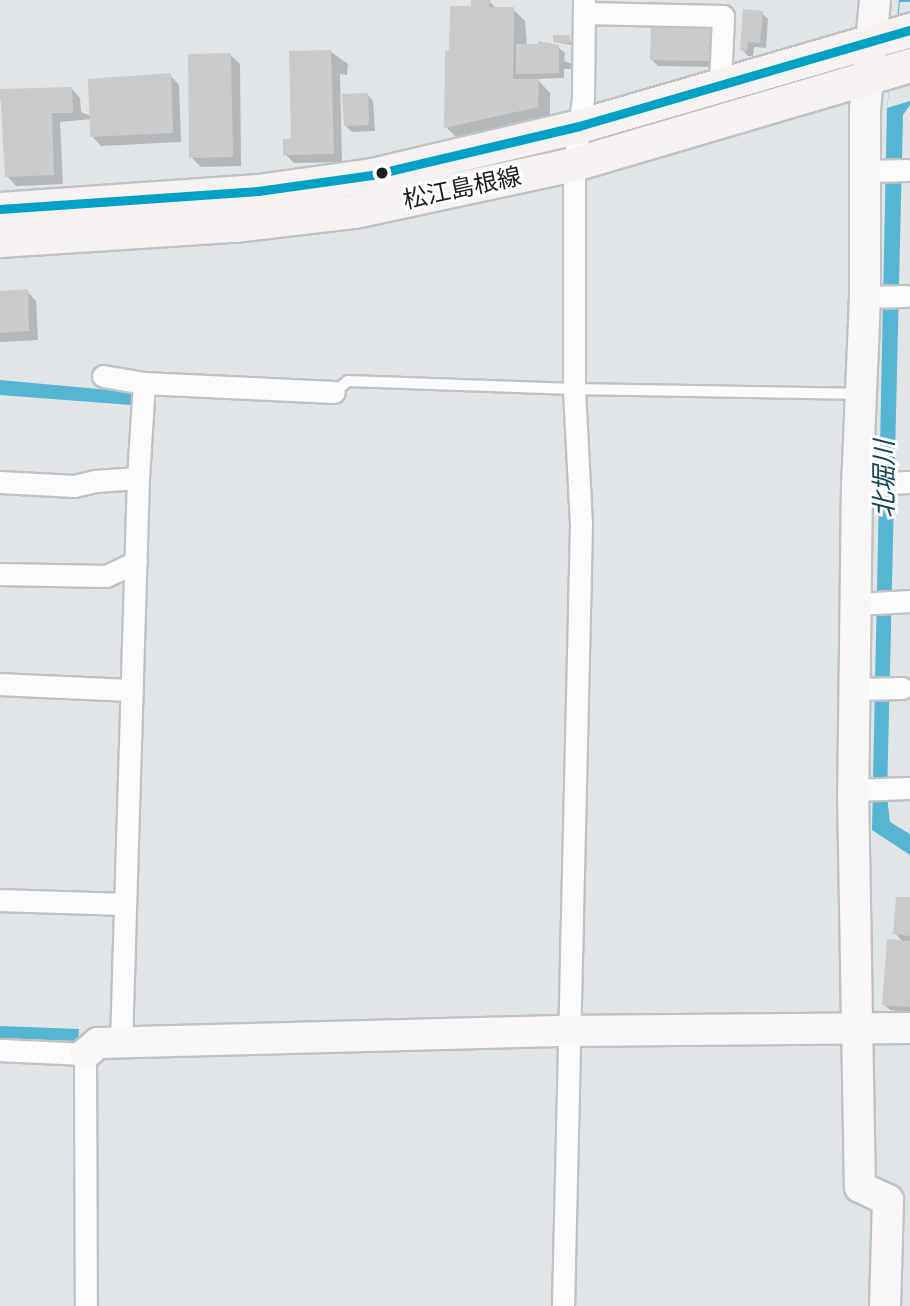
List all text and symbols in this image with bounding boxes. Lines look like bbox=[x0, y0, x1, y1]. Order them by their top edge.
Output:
street label: 松江島根線 bbox=[400, 161, 524, 215]
unlabelled marker bbox=[375, 166, 389, 180]
water label: 北堀川 bbox=[869, 440, 901, 518]

